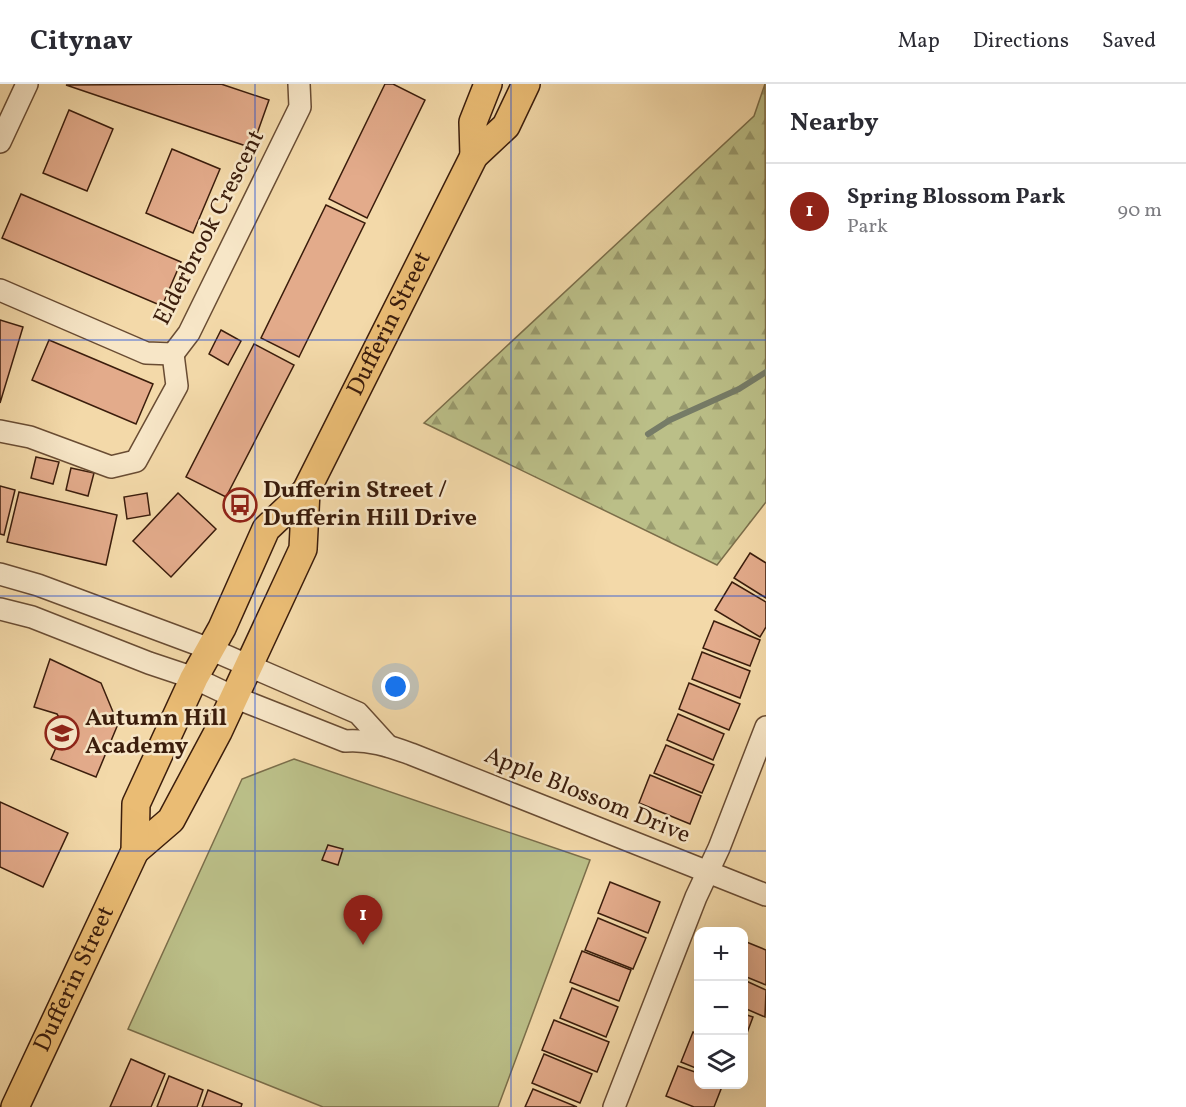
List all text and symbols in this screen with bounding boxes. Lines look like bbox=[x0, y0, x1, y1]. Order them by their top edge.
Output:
text: Citynav bbox=[30, 22, 133, 61]
text: Map bbox=[898, 27, 940, 56]
text: Directions bbox=[973, 27, 1069, 56]
text: Saved bbox=[1102, 27, 1156, 56]
text: Nearby bbox=[790, 105, 879, 141]
street label: Elderbrook Crescent bbox=[146, 124, 274, 332]
text: Spring Blossom Park bbox=[847, 182, 1065, 213]
text: 1 bbox=[805, 197, 814, 225]
text: 90 m bbox=[1118, 197, 1162, 225]
text: Park bbox=[847, 213, 888, 241]
street label: Dufferin Street bbox=[339, 246, 440, 402]
place label: Dufferin Street / Dufferin Hill Drive bbox=[263, 474, 477, 536]
bus stop icon: Dufferin Street / Dufferin Hill Drive bbox=[222, 487, 258, 523]
your location bbox=[381, 672, 410, 701]
place label: Autumn Hill Academy bbox=[85, 702, 227, 764]
school or university icon: Autumn Hill Academy bbox=[44, 715, 80, 751]
street label: Apple Blossom Drive bbox=[479, 739, 695, 853]
pin: 1 bbox=[344, 896, 382, 945]
street label: Dufferin Street bbox=[26, 901, 124, 1058]
map controls bbox=[694, 927, 748, 1089]
button: + bbox=[694, 927, 748, 981]
button: − bbox=[694, 981, 748, 1035]
button: layers bbox=[694, 1035, 748, 1089]

